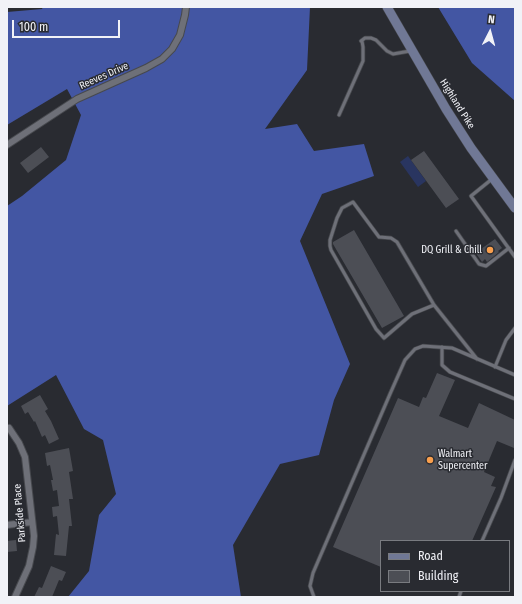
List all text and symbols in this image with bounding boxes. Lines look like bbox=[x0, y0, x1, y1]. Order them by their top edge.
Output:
scale bar bbox=[14, 12, 122, 38]
north arrow bbox=[470, 12, 510, 52]
text: N bbox=[487, 13, 495, 26]
text: 100 m bbox=[19, 20, 48, 34]
street label: Reeves Drive bbox=[78, 60, 130, 92]
street label: Highland Pike bbox=[437, 77, 477, 131]
place label: DQ Grill & Chill bbox=[421, 244, 482, 256]
marker: DQ Grill & Chill bbox=[485, 245, 495, 255]
place label: Walmart Supercenter bbox=[438, 448, 488, 472]
marker: Walmart Supercenter bbox=[425, 455, 435, 465]
street label: Parkside Place bbox=[11, 483, 29, 543]
legend bbox=[380, 540, 510, 592]
text: Road bbox=[418, 549, 443, 563]
text: Building bbox=[418, 569, 458, 583]

